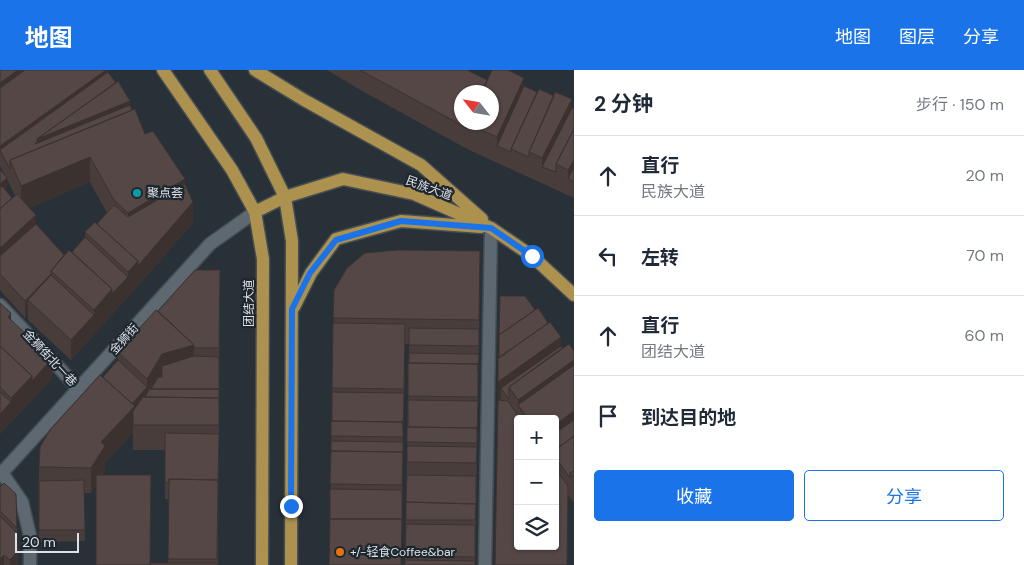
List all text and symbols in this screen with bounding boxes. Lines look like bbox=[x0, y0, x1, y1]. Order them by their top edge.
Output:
text: 地图 bbox=[25, 22, 73, 53]
text: 地图 bbox=[835, 25, 871, 49]
text: 图层 bbox=[899, 25, 935, 49]
text: 分享 bbox=[963, 25, 999, 49]
north arrow bbox=[454, 85, 499, 130]
text: 2 分钟 bbox=[594, 90, 653, 118]
text: 步行 · 150 m bbox=[916, 94, 1004, 115]
text: 直行 bbox=[641, 153, 679, 178]
icon: ahead bbox=[594, 162, 622, 190]
text: 20 m bbox=[965, 165, 1004, 186]
street label: 民族大道 bbox=[404, 172, 454, 204]
text: 民族大道 bbox=[641, 181, 705, 202]
place label: 聚点荟 bbox=[147, 185, 183, 201]
marker: 聚点荟 bbox=[131, 187, 143, 199]
icon: left bbox=[594, 242, 622, 270]
route start bbox=[521, 245, 544, 268]
text: 左转 bbox=[641, 245, 679, 270]
text: 70 m bbox=[966, 245, 1004, 266]
street label: 团结大道 bbox=[241, 279, 257, 327]
text: 直行 bbox=[641, 313, 679, 338]
street label: 金狮街 bbox=[106, 320, 142, 358]
icon: ahead bbox=[594, 322, 622, 350]
text: 60 m bbox=[964, 325, 1004, 346]
street label: 金狮街北一巷 bbox=[20, 326, 80, 390]
text: 团结大道 bbox=[641, 341, 705, 362]
icon: arrive bbox=[594, 402, 622, 430]
text: 到达目的地 bbox=[641, 405, 736, 430]
map controls bbox=[514, 415, 559, 550]
button: + bbox=[514, 415, 559, 460]
button: − bbox=[514, 460, 559, 505]
button: 收藏 bbox=[594, 470, 794, 521]
button: 分享 bbox=[804, 470, 1004, 521]
route end bbox=[280, 495, 303, 518]
button: layers bbox=[514, 505, 559, 550]
scale bar bbox=[15, 530, 79, 553]
text: 20 m bbox=[22, 533, 56, 551]
place label: +/-轻食Coffee&bar bbox=[350, 544, 456, 560]
marker: +/-轻食Coffee&bar bbox=[334, 546, 346, 558]

